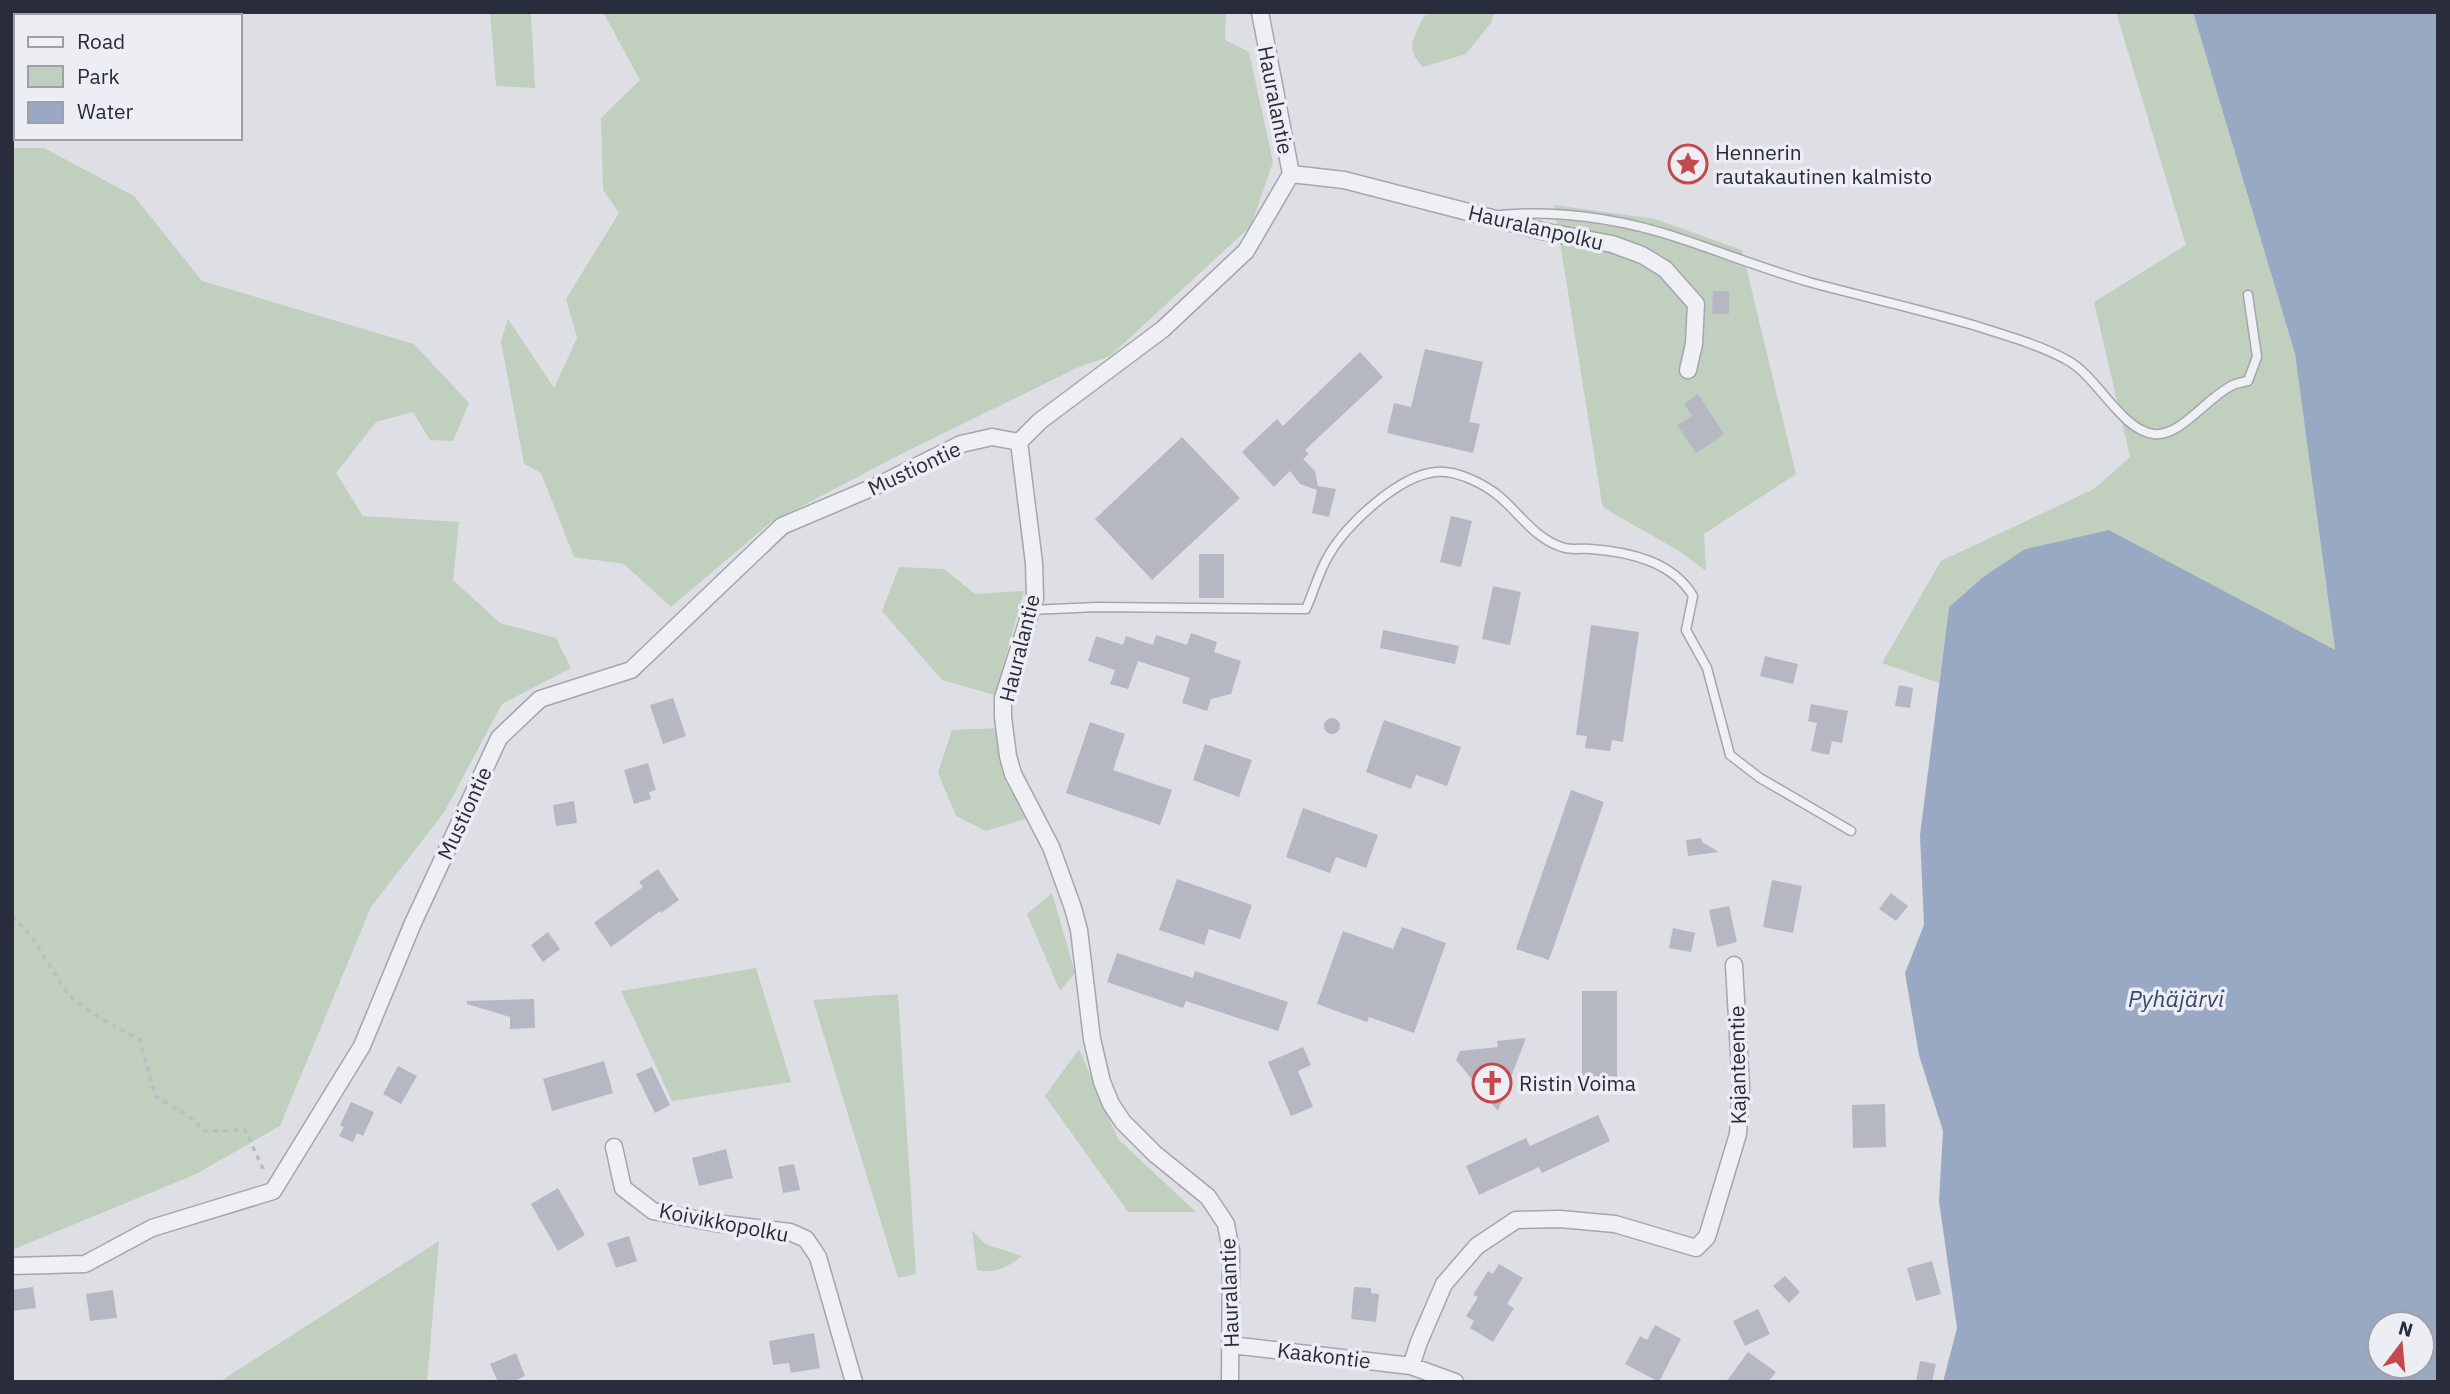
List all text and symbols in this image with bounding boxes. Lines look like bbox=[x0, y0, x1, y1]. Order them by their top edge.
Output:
legend bbox=[14, 14, 242, 140]
text: Road bbox=[77, 27, 125, 55]
street label: Hauralantie bbox=[1252, 43, 1300, 157]
text: Park bbox=[77, 62, 120, 90]
text: Water bbox=[77, 97, 134, 125]
place label: Hennerin rautakautinen kalmisto bbox=[1715, 138, 1932, 190]
place icon: Hennerin rautakautinen kalmisto bbox=[1667, 143, 1709, 185]
street label: Hauralanpolku bbox=[1466, 198, 1606, 256]
street label: Mustiontie bbox=[863, 434, 965, 502]
street label: Hauralantie bbox=[992, 591, 1046, 705]
street label: Mustiontie bbox=[430, 762, 498, 864]
water label: Pyhäjärvi bbox=[2128, 983, 2225, 1013]
street label: Kajanteentie bbox=[1722, 1005, 1752, 1125]
church icon: Ristin Voima bbox=[1471, 1062, 1513, 1104]
place label: Ristin Voima bbox=[1519, 1069, 1636, 1097]
street label: Koivikkopolku bbox=[657, 1196, 791, 1248]
street label: Hauralantie bbox=[1213, 1238, 1245, 1348]
north arrow bbox=[2366, 1310, 2436, 1380]
text: N bbox=[2396, 1315, 2416, 1342]
street label: Kaakontie bbox=[1276, 1335, 1372, 1375]

